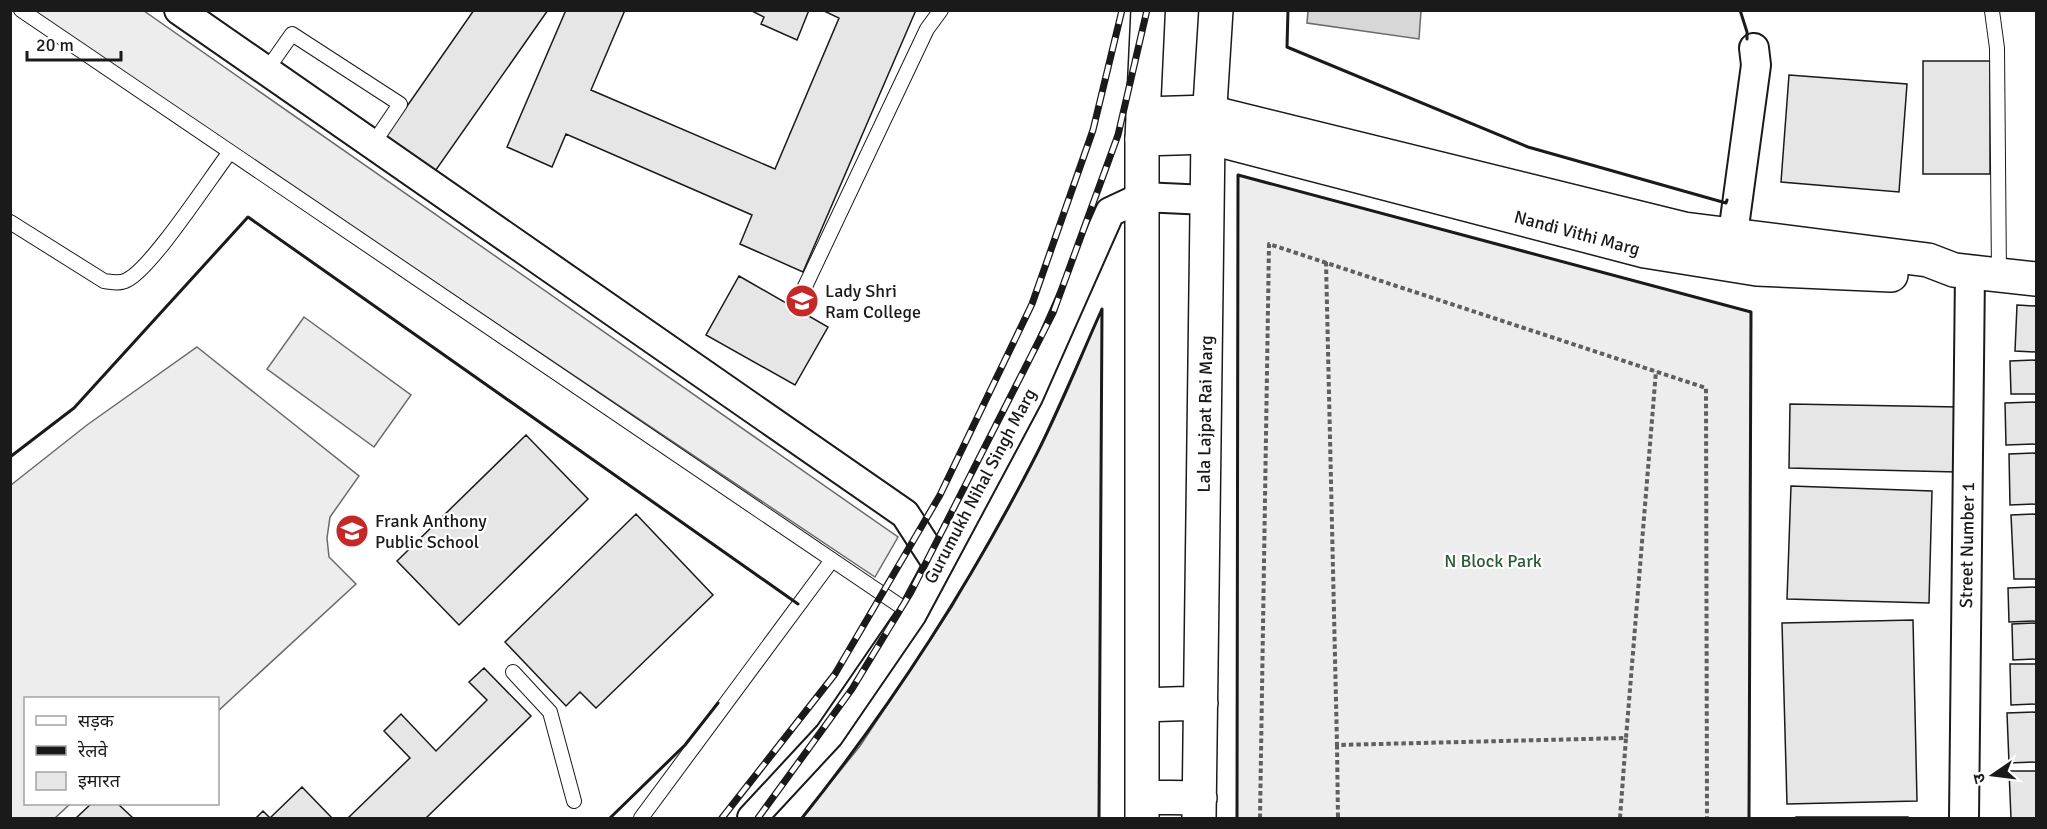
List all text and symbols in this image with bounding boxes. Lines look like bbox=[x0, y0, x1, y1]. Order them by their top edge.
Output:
scale bar bbox=[27, 24, 122, 62]
text: 20 m bbox=[36, 34, 74, 56]
street label: Nandi Vithi Marg bbox=[1512, 206, 1642, 260]
place label: Lady Shri Ram College bbox=[825, 280, 921, 323]
school or university icon: Lady Shri Ram College bbox=[784, 283, 820, 319]
street label: Lala Lajpat Rai Marg bbox=[1193, 335, 1217, 493]
street label: Gurumukh Nihal Singh Marg bbox=[919, 385, 1041, 587]
street label: Street Number 1 bbox=[1955, 482, 1979, 608]
place label: Frank Anthony Public School bbox=[375, 510, 487, 553]
school or university icon: Frank Anthony Public School bbox=[334, 513, 370, 549]
park label: N Block Park bbox=[1444, 550, 1542, 572]
legend bbox=[24, 697, 219, 805]
text: सड़क bbox=[78, 710, 115, 732]
text: रेलवे bbox=[77, 740, 109, 762]
north arrow bbox=[1963, 745, 2023, 805]
text: इमारत bbox=[78, 770, 121, 792]
text: उ bbox=[1968, 771, 1990, 785]

